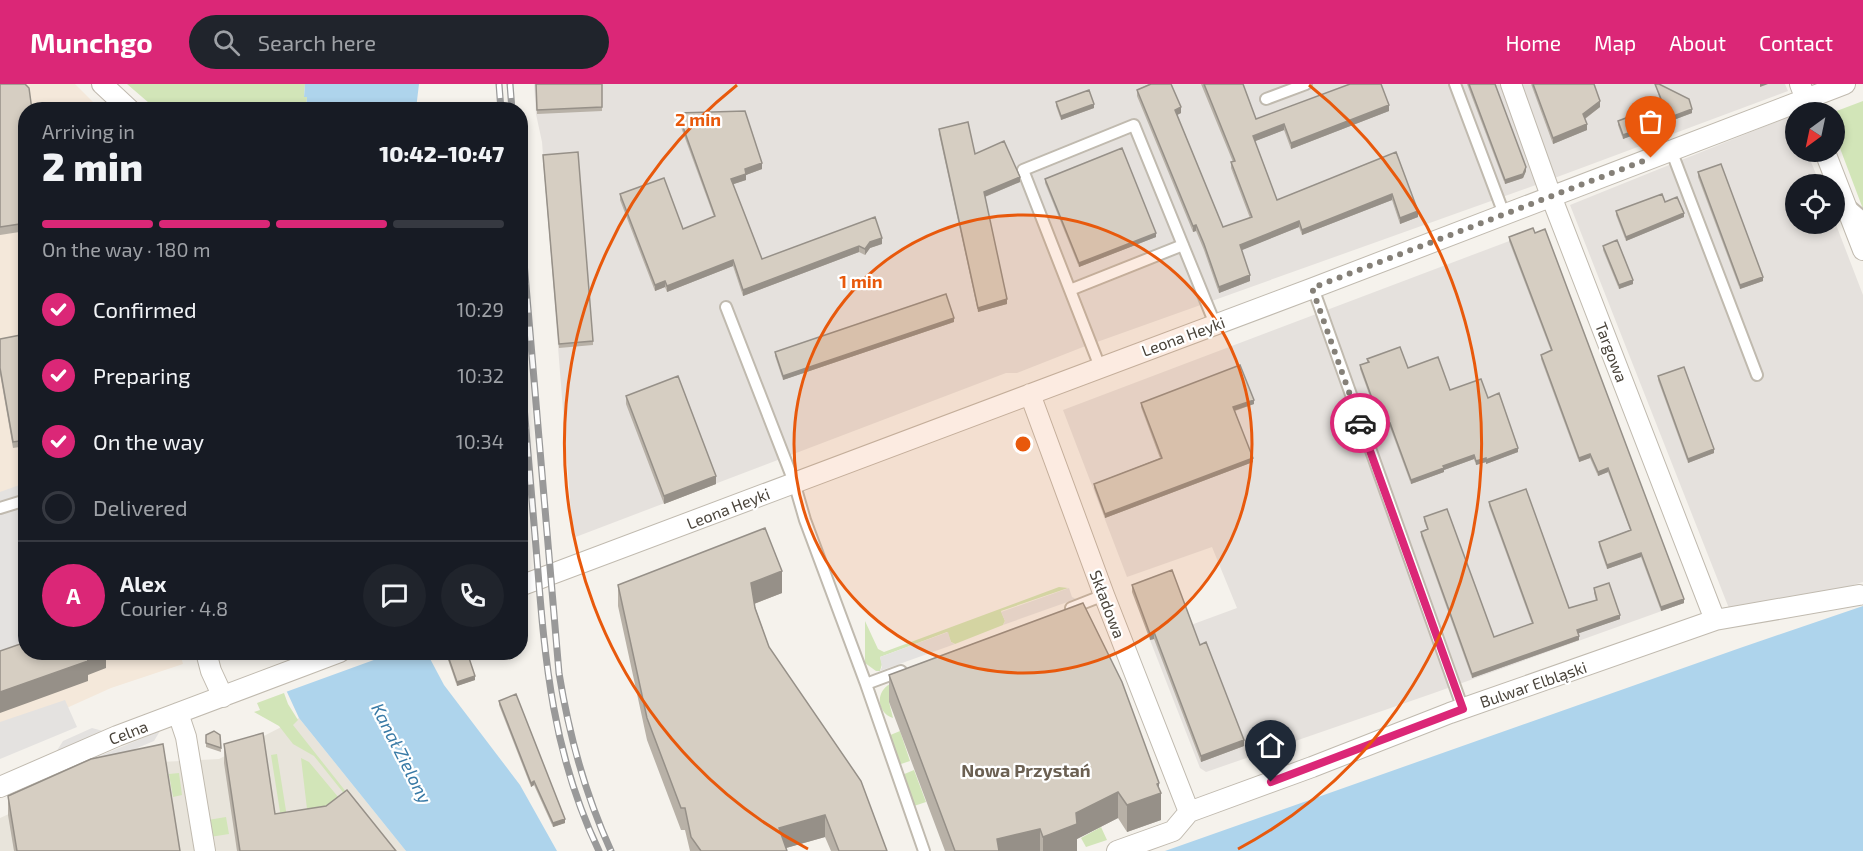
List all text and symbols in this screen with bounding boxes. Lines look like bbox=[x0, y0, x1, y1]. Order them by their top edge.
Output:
search box bbox=[189, 15, 609, 69]
text: Munchgo bbox=[30, 25, 153, 59]
icon: search bbox=[210, 26, 243, 59]
text: Search here bbox=[258, 29, 376, 55]
text: Home bbox=[1505, 30, 1561, 55]
text: Map bbox=[1594, 30, 1636, 55]
text: About bbox=[1669, 30, 1726, 55]
text: Contact bbox=[1759, 30, 1833, 55]
pin bbox=[1625, 96, 1676, 158]
north arrow bbox=[1785, 102, 1845, 162]
map controls bbox=[1785, 102, 1845, 234]
icon: bag bbox=[1634, 105, 1667, 138]
text: 2 min bbox=[675, 108, 721, 130]
text: Arriving in bbox=[42, 119, 135, 143]
text: 10:42–10:47 bbox=[379, 140, 504, 166]
text: 2 min bbox=[42, 142, 143, 189]
button: locate bbox=[1785, 174, 1845, 234]
text: On the way · 180 m bbox=[42, 237, 210, 261]
text: 1 min bbox=[839, 270, 883, 292]
icon: check bbox=[42, 293, 75, 326]
text: Confirmed bbox=[93, 296, 197, 322]
text: 10:29 bbox=[457, 297, 504, 321]
street label: Leona Heyki bbox=[1139, 312, 1227, 360]
street label: Targowa bbox=[1592, 319, 1632, 385]
icon: check bbox=[42, 359, 75, 392]
text: Preparing bbox=[93, 362, 191, 388]
text: 10:32 bbox=[457, 363, 504, 387]
courier bbox=[1330, 393, 1390, 453]
icon: car bbox=[1344, 407, 1377, 440]
icon: check bbox=[42, 425, 75, 458]
text: On the way bbox=[93, 428, 204, 454]
text: 10:34 bbox=[456, 429, 504, 453]
centre of rings bbox=[1013, 434, 1033, 454]
street label: Leona Heyki bbox=[684, 483, 772, 533]
text: Delivered bbox=[93, 494, 188, 520]
button: chat bbox=[363, 564, 426, 627]
button: phone bbox=[441, 564, 504, 627]
street label: Składowa bbox=[1086, 567, 1130, 641]
text: Alex bbox=[120, 570, 166, 596]
text: A bbox=[66, 582, 81, 608]
text: Courier · 4.8 bbox=[120, 596, 228, 620]
street label: Bulwar Elbląski bbox=[1477, 657, 1589, 711]
water label: Kanał Zielony bbox=[367, 699, 437, 807]
street label: Celna bbox=[106, 716, 150, 748]
pin bbox=[1245, 720, 1296, 782]
icon: home bbox=[1254, 729, 1287, 762]
district label: Nowa Przystań bbox=[961, 759, 1091, 781]

